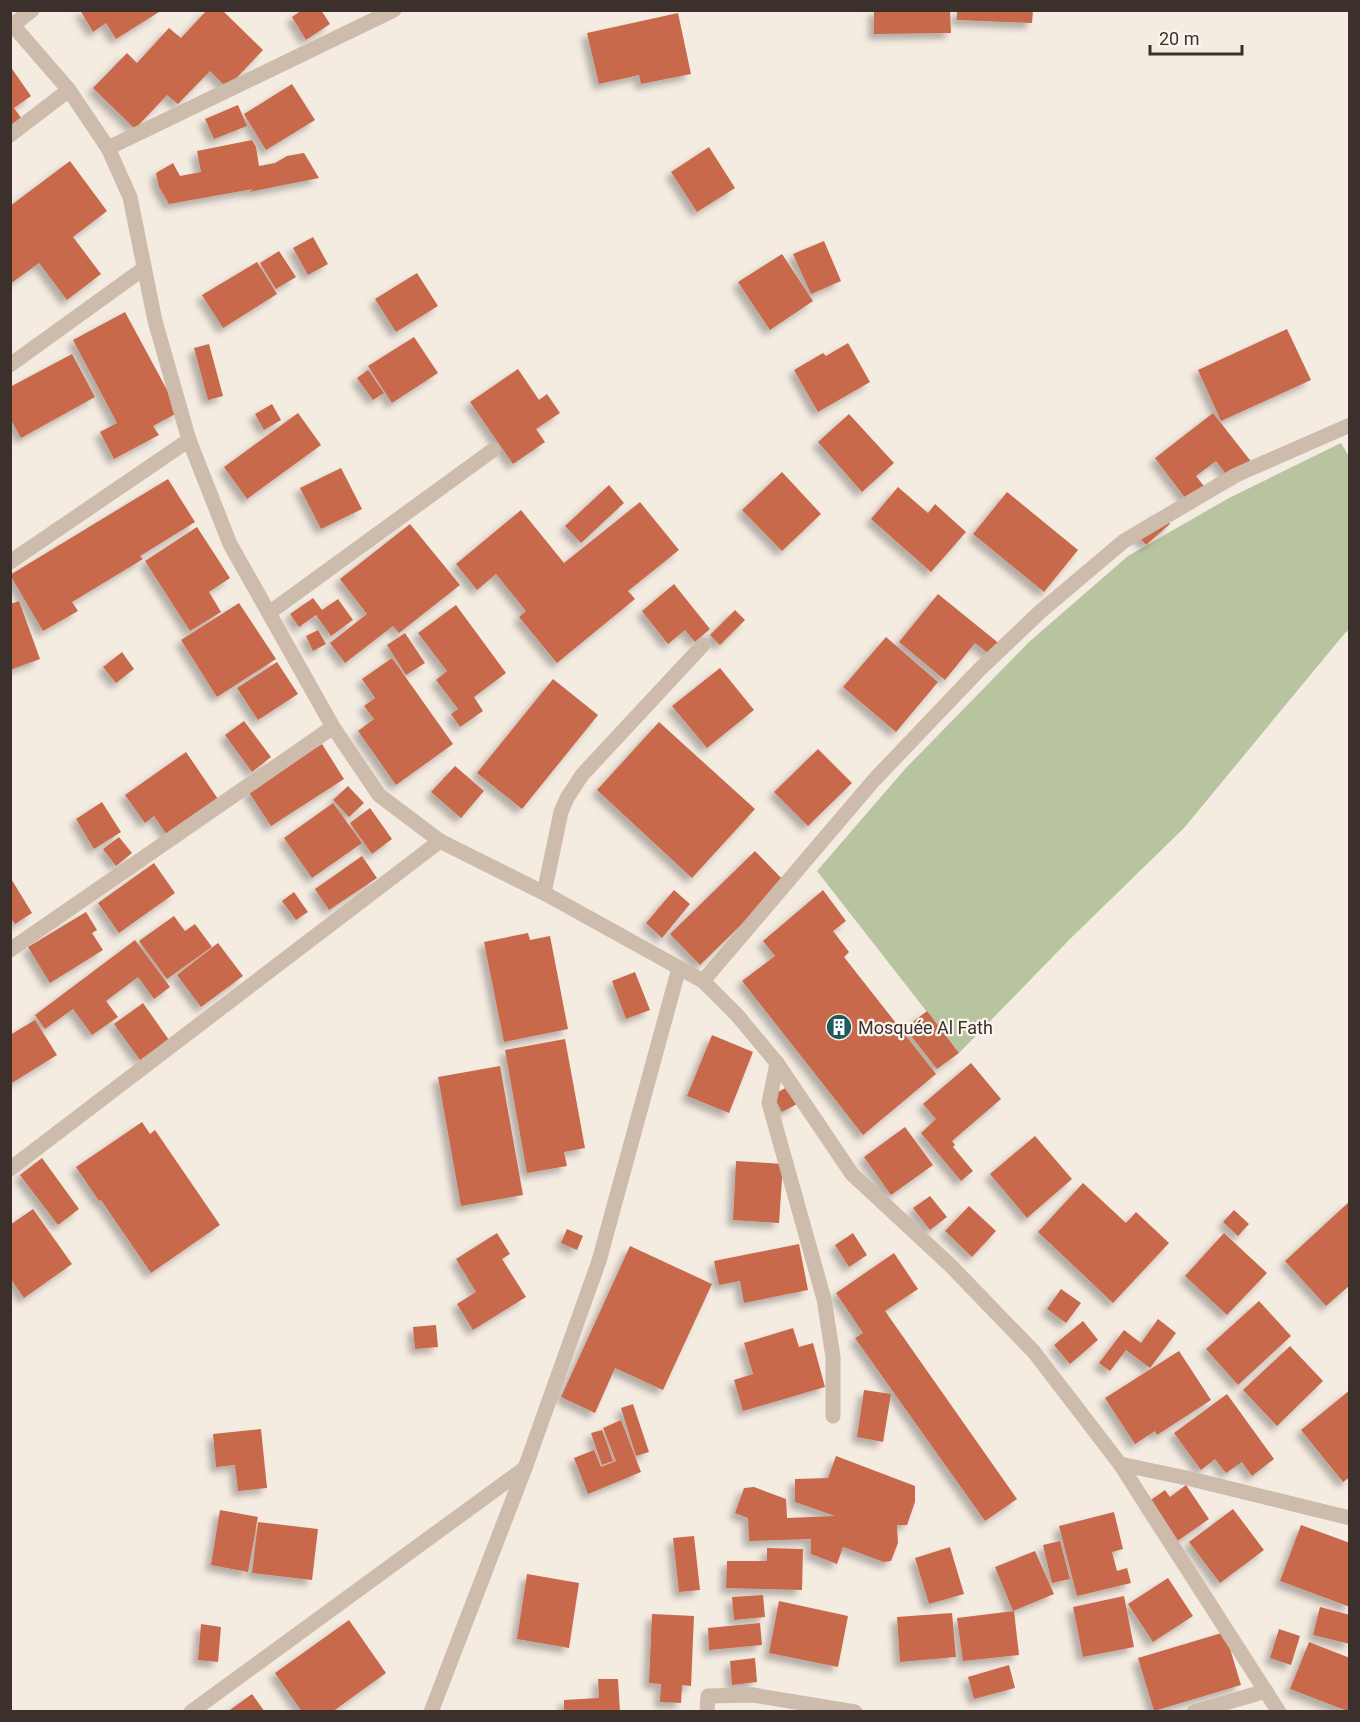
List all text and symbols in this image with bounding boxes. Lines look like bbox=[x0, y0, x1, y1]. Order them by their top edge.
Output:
scale bar bbox=[1150, 18, 1242, 56]
text: 20 m bbox=[1159, 28, 1199, 49]
building icon: Mosquée Al Fath bbox=[824, 1012, 854, 1042]
place label: Mosquée Al Fath bbox=[858, 1017, 993, 1038]

